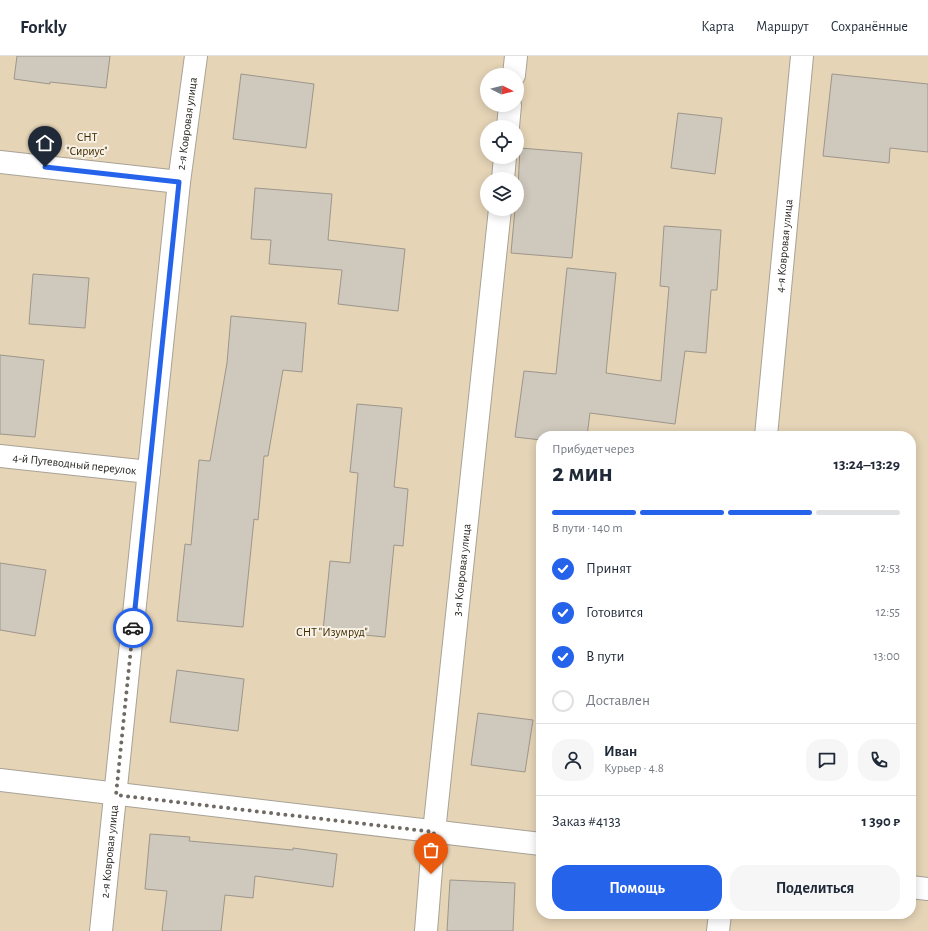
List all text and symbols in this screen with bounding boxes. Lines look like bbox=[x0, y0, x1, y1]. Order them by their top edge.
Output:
text: Forkly bbox=[20, 18, 67, 37]
text: Карта bbox=[701, 20, 734, 34]
text: Маршрут bbox=[756, 20, 809, 34]
text: Сохранённые bbox=[831, 20, 908, 34]
north arrow bbox=[480, 68, 524, 112]
map controls bbox=[480, 68, 524, 216]
street label: 2-я Ковровая улица bbox=[175, 76, 199, 171]
button: locate bbox=[480, 120, 524, 164]
pin bbox=[28, 126, 62, 167]
park label: СНТ "Сириус" bbox=[66, 131, 108, 158]
icon: home bbox=[34, 132, 56, 154]
button: layers bbox=[480, 172, 524, 216]
street label: 4-я Ковровая улица bbox=[774, 198, 794, 293]
text: Прибудет через bbox=[552, 443, 634, 456]
street label: 4-й Путеводный переулок bbox=[12, 451, 138, 477]
text: 13:24–13:29 bbox=[834, 457, 900, 472]
text: 2 мин bbox=[552, 460, 613, 486]
street label: 3-я Ковровая улица bbox=[451, 522, 473, 617]
text: В пути · 140 m bbox=[552, 522, 623, 535]
icon: check bbox=[552, 558, 574, 580]
text: Принят bbox=[586, 561, 631, 576]
text: 12:53 bbox=[876, 562, 900, 575]
icon: check bbox=[552, 602, 574, 624]
text: Готовится bbox=[586, 605, 643, 620]
text: 12:55 bbox=[876, 606, 900, 619]
courier bbox=[113, 608, 153, 648]
icon: car bbox=[122, 617, 144, 639]
park label: СНТ "Изумруд" bbox=[296, 626, 368, 639]
icon: check bbox=[552, 646, 574, 668]
text: В пути bbox=[586, 649, 624, 664]
text: 13:00 bbox=[873, 650, 900, 663]
text: Доставлен bbox=[586, 693, 650, 708]
button: person bbox=[552, 739, 594, 781]
button: chat bbox=[806, 739, 848, 781]
button: phone bbox=[858, 739, 900, 781]
text: Иван bbox=[604, 744, 637, 759]
text: Курьер · 4.8 bbox=[604, 762, 664, 775]
street label: 2-я Ковровая улица bbox=[98, 804, 120, 899]
text: Заказ #4133 bbox=[552, 814, 621, 829]
text: 1 390 ₽ bbox=[862, 814, 900, 829]
pin bbox=[414, 833, 448, 874]
icon: bag bbox=[420, 839, 442, 861]
button: Помощь bbox=[552, 865, 722, 911]
button: Поделиться bbox=[730, 865, 900, 911]

